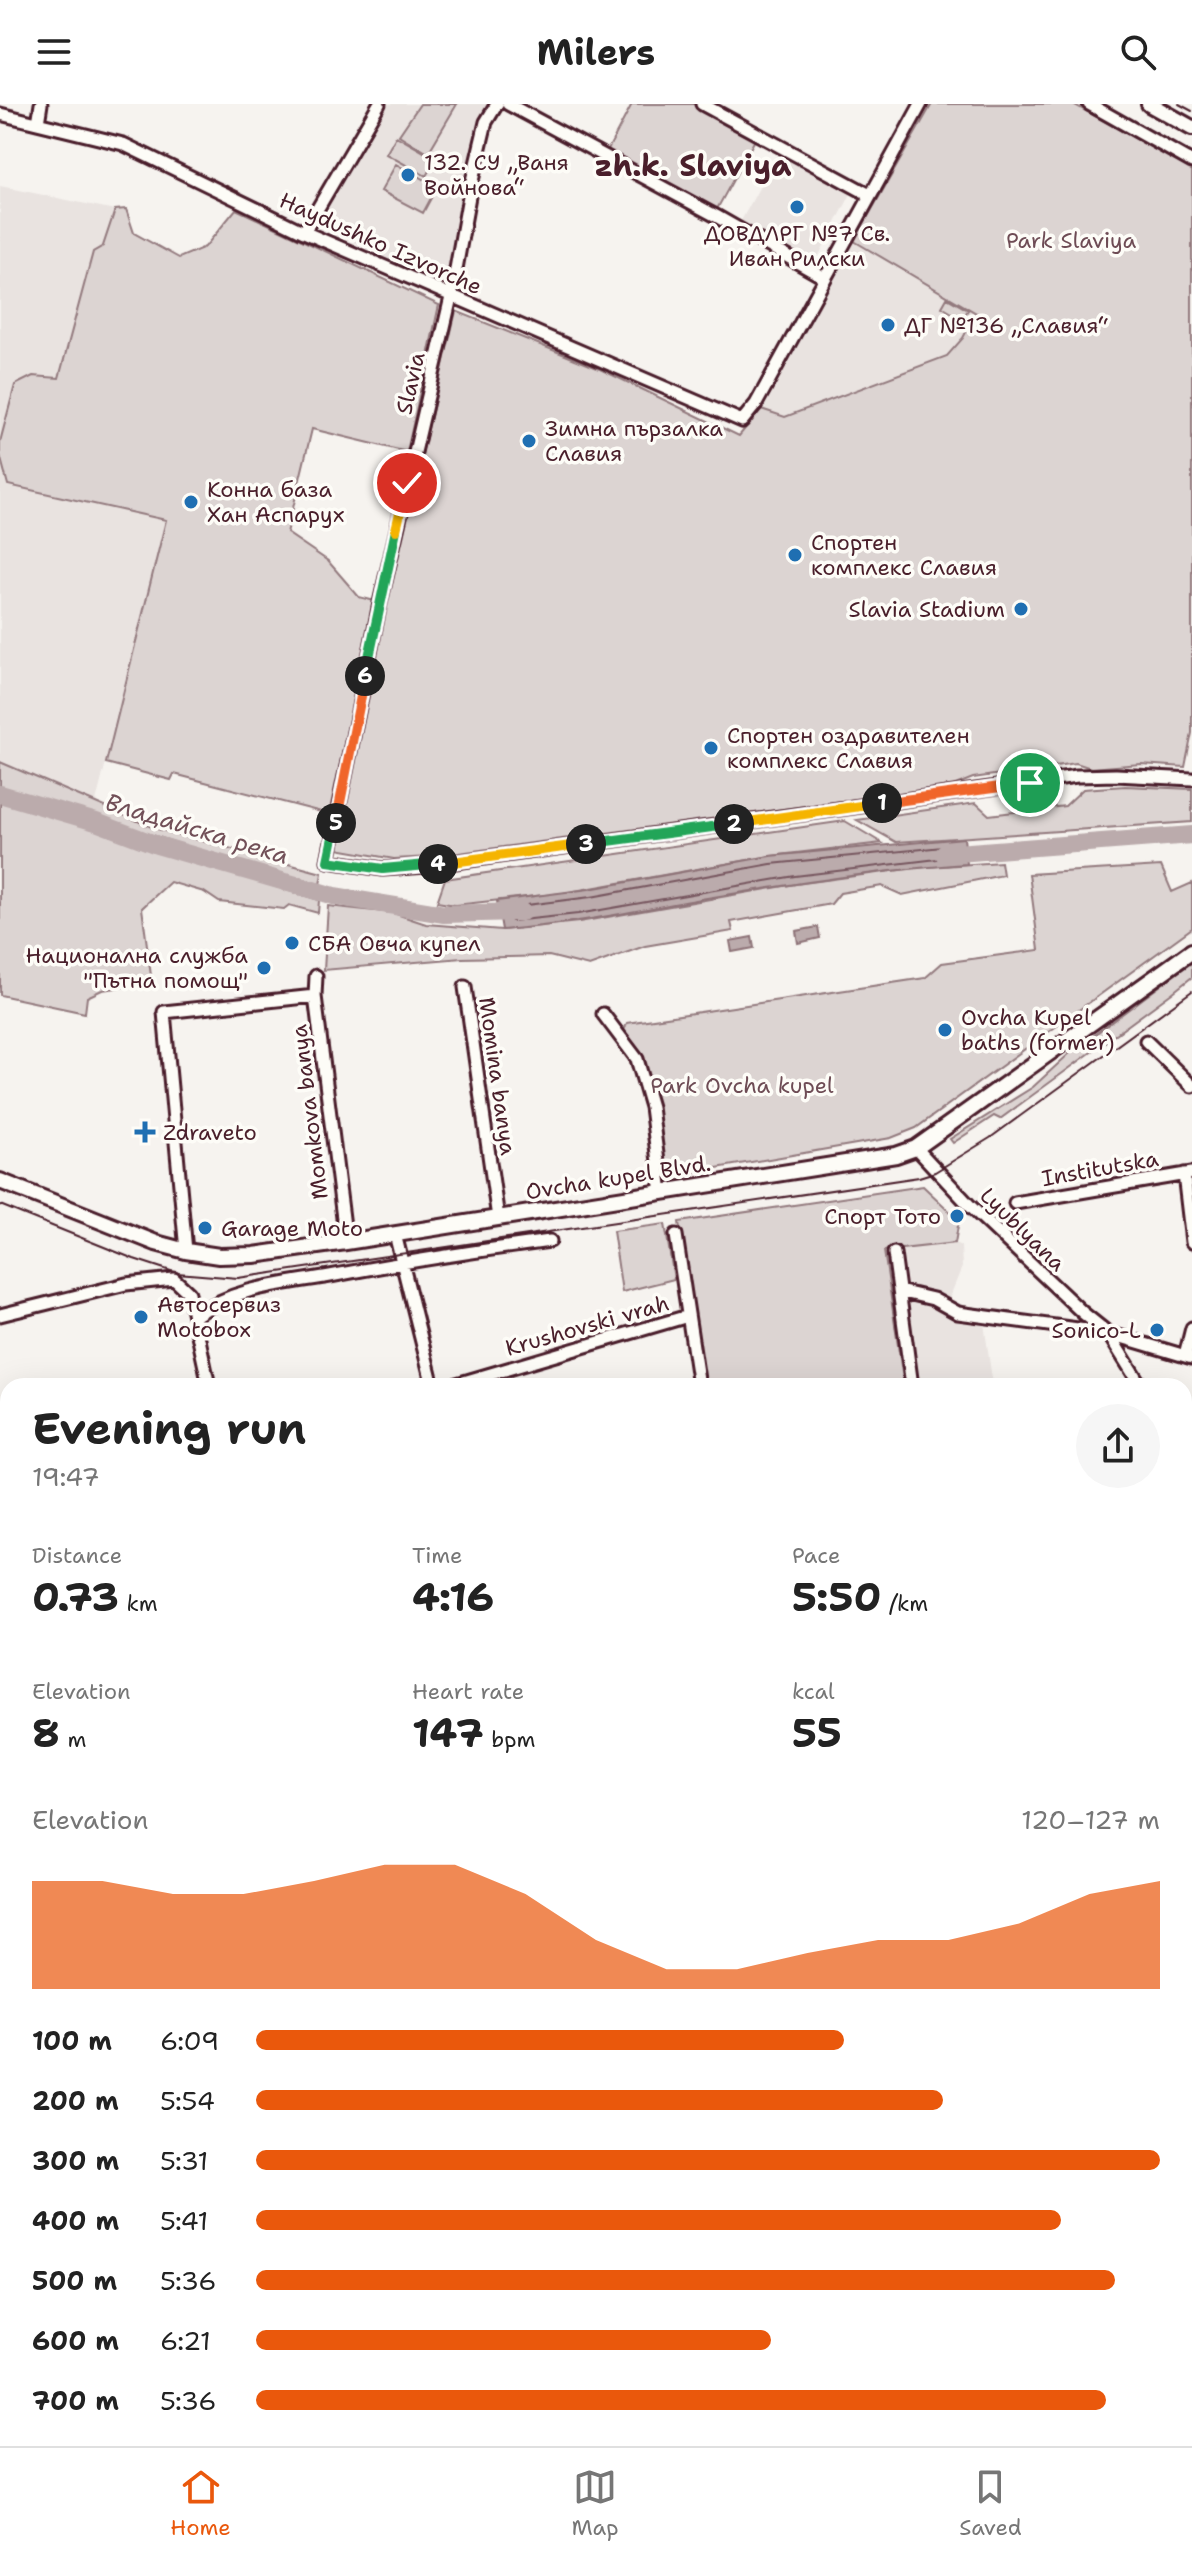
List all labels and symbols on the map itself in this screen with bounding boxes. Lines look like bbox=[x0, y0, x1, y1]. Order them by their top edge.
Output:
district label: zh.k. Slaviya bbox=[594, 145, 792, 186]
place label: 132. СУ „Ваня Войнова“ bbox=[424, 148, 569, 202]
marker: 132. СУ „Ваня Войнова“ bbox=[399, 166, 417, 184]
street label: Haydushko Izvorche bbox=[275, 186, 487, 301]
marker: ДОВДЛРГ №7 Св. Иван Рилски bbox=[788, 198, 806, 216]
place label: ДОВДЛРГ №7 Св. Иван Рилски bbox=[704, 219, 890, 273]
park label: Park Slaviya bbox=[1006, 226, 1136, 255]
place label: ДГ №136 „Славия“ bbox=[904, 311, 1108, 340]
marker: ДГ №136 „Славия“ bbox=[879, 316, 897, 334]
street label: Slavia bbox=[389, 349, 432, 417]
place label: Зимна пързалка Славия bbox=[545, 414, 723, 468]
marker: Зимна пързалка Славия bbox=[520, 432, 538, 450]
pin bbox=[373, 449, 441, 517]
place label: Конна база Хан Аспарух bbox=[207, 475, 344, 529]
marker: Конна база Хан Аспарух bbox=[182, 493, 200, 511]
place label: Спортен комплекс Славия bbox=[811, 528, 997, 582]
marker: Спортен комплекс Славия bbox=[786, 546, 804, 564]
place label: Slavia Stadium bbox=[849, 595, 1005, 624]
marker: Slavia Stadium bbox=[1012, 600, 1030, 618]
pin: 6 bbox=[345, 656, 385, 696]
place label: Спортен оздравителен комплекс Славия bbox=[727, 721, 970, 775]
marker: Спортен оздравителен комплекс Славия bbox=[702, 739, 720, 757]
pin bbox=[996, 749, 1064, 817]
pin: 1 bbox=[862, 783, 902, 823]
water label: Владайска река bbox=[101, 786, 293, 872]
pin: 5 bbox=[316, 803, 356, 843]
pin: 2 bbox=[714, 804, 754, 844]
pin: 3 bbox=[566, 824, 606, 864]
pin: 4 bbox=[418, 844, 458, 884]
place label: СБА Овча купел bbox=[308, 929, 481, 958]
marker: СБА Овча купел bbox=[283, 934, 301, 952]
place label: Национална служба "Пътна помощ" bbox=[26, 941, 248, 995]
marker: Национална служба "Пътна помощ" bbox=[255, 959, 273, 977]
street label: Momina banya bbox=[472, 995, 523, 1157]
place label: Ovcha Kupel baths (former) bbox=[961, 1003, 1115, 1057]
marker: Ovcha Kupel baths (former) bbox=[936, 1021, 954, 1039]
street label: Momkova banya bbox=[284, 1022, 335, 1201]
park label: Park Ovcha kupel bbox=[650, 1071, 834, 1100]
place label: Zdraveto bbox=[163, 1118, 257, 1147]
marker: Zdraveto bbox=[134, 1121, 156, 1143]
street label: Institutska bbox=[1039, 1144, 1161, 1193]
street label: Ovcha kupel Blvd. bbox=[523, 1149, 713, 1206]
street label: Lyublyana bbox=[974, 1181, 1072, 1278]
place label: Спорт Тото bbox=[824, 1202, 941, 1231]
marker: Спорт Тото bbox=[948, 1207, 966, 1225]
place label: Garage Moto bbox=[221, 1214, 363, 1243]
marker: Garage Moto bbox=[196, 1219, 214, 1237]
street label: Krushovski vrah bbox=[502, 1288, 672, 1363]
place label: Автосервиз Motobox bbox=[157, 1290, 281, 1344]
marker: Автосервиз Motobox bbox=[132, 1308, 150, 1326]
place label: Sonico-L bbox=[1051, 1316, 1141, 1345]
marker: Sonico-L bbox=[1148, 1321, 1166, 1339]

